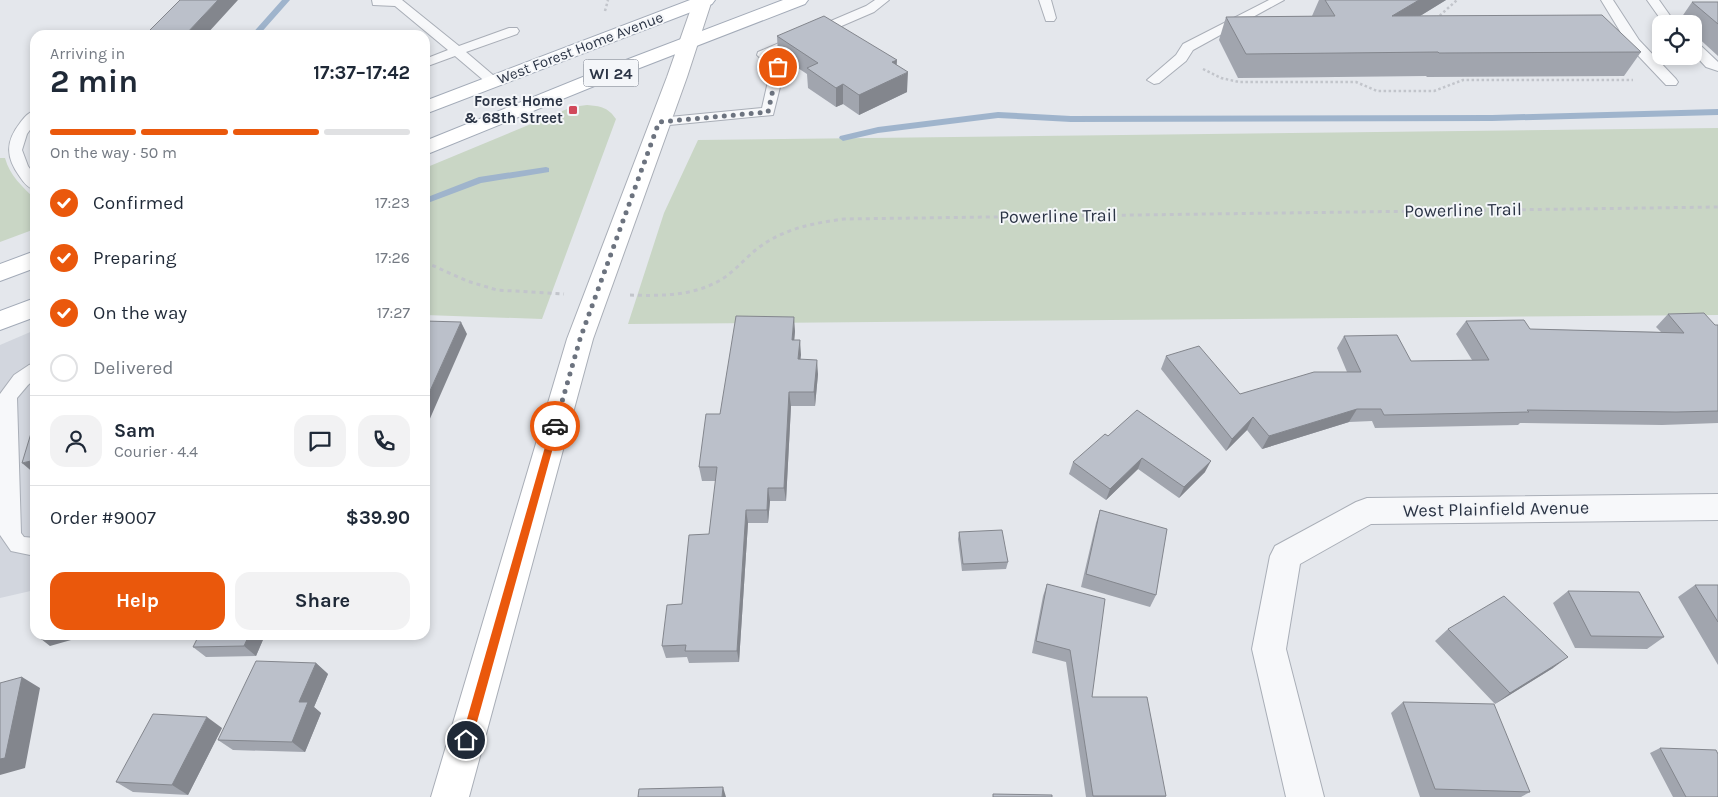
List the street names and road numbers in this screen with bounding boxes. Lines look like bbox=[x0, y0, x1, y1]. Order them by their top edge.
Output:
street label: West Forest Home Avenue bbox=[494, 8, 666, 88]
road number: WI 24 bbox=[584, 59, 638, 86]
street label: Powerline Trail bbox=[1404, 198, 1522, 222]
street label: Powerline Trail bbox=[999, 204, 1117, 228]
street label: West Plainfield Avenue bbox=[1403, 496, 1589, 522]

